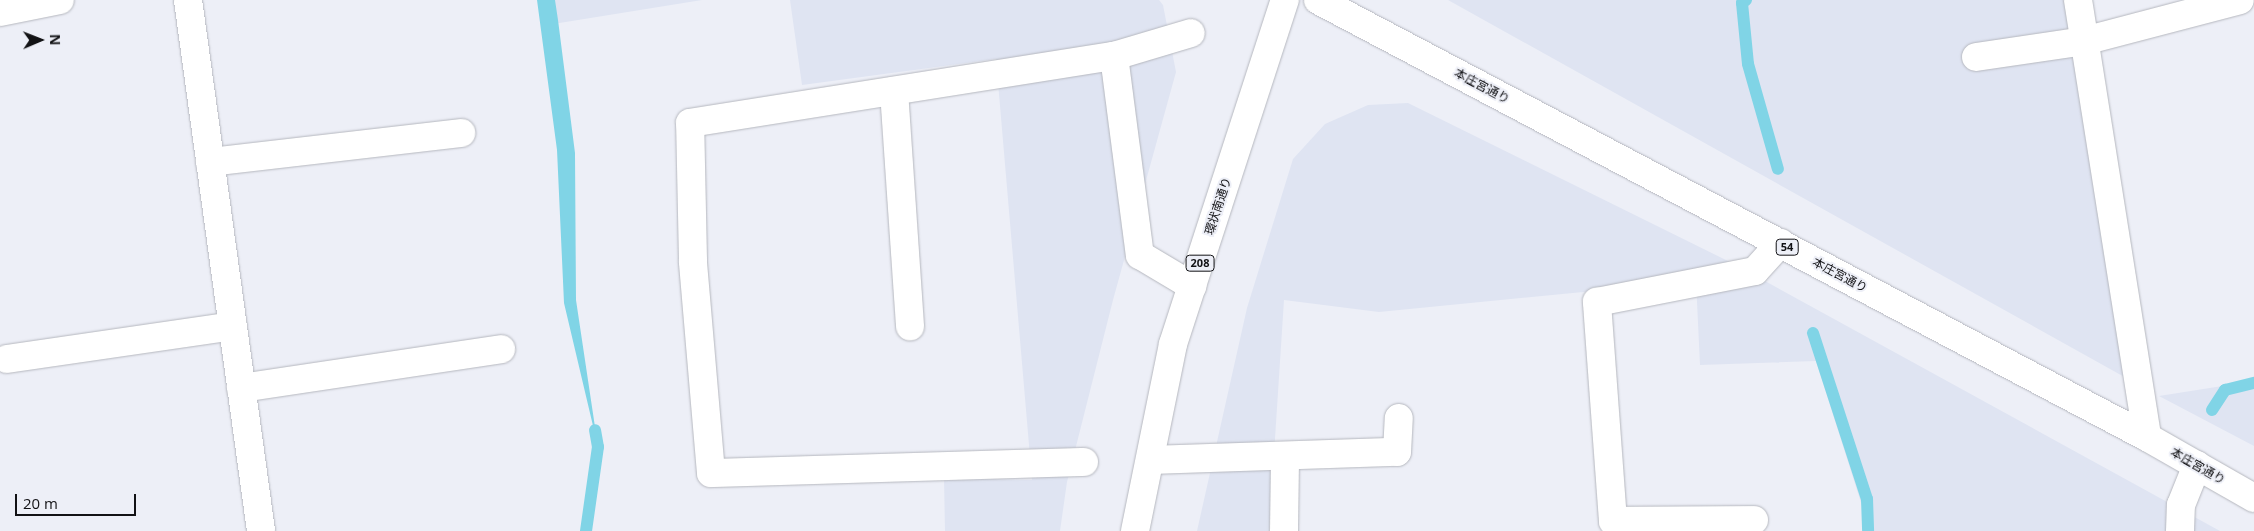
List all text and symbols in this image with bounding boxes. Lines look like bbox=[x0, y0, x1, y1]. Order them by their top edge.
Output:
north arrow bbox=[15, 15, 65, 65]
text: N bbox=[46, 34, 65, 46]
street label: 本庄宮通り bbox=[1452, 66, 1512, 106]
street label: 環状南通り bbox=[1202, 175, 1234, 237]
road number: 54 bbox=[1774, 238, 1800, 256]
road number: 208 bbox=[1185, 254, 1215, 272]
street label: 本庄宮通り bbox=[1810, 255, 1870, 295]
street label: 本庄宮通り bbox=[2168, 445, 2228, 487]
scale bar bbox=[18, 484, 139, 516]
text: 20 m bbox=[23, 493, 58, 513]

